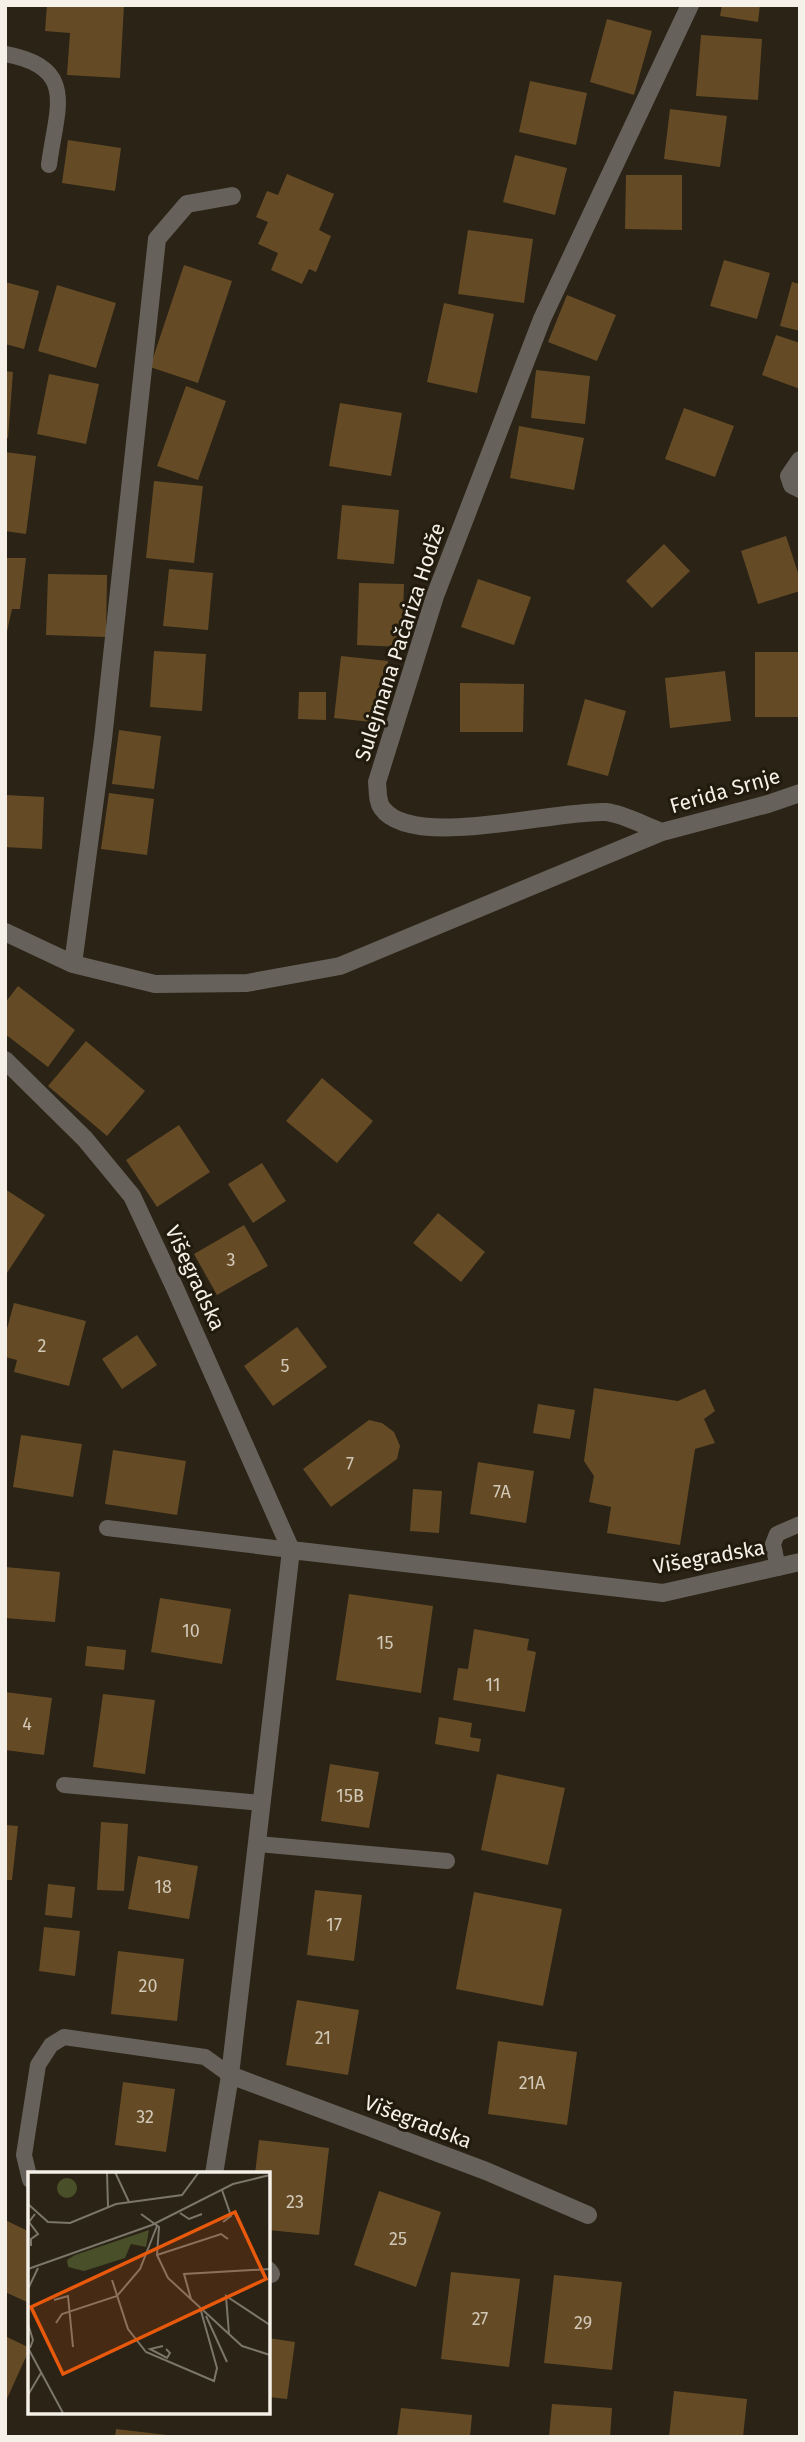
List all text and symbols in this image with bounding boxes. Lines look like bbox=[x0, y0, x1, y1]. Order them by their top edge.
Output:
street label: Sulejmana Pačariza Hodže bbox=[349, 520, 451, 764]
street label: Ferida Srnje bbox=[667, 763, 783, 819]
street label: Višegradska bbox=[159, 1221, 231, 1335]
house number: 3 bbox=[227, 1249, 235, 1271]
house number: 2 bbox=[38, 1335, 47, 1357]
house number: 5 bbox=[280, 1355, 290, 1377]
house number: 7 bbox=[346, 1453, 354, 1475]
house number: 7A bbox=[493, 1481, 512, 1503]
street label: Višegradska bbox=[651, 1534, 767, 1580]
house number: 10 bbox=[182, 1620, 200, 1642]
house number: 15 bbox=[377, 1632, 393, 1654]
house number: 11 bbox=[485, 1674, 501, 1696]
house number: 4 bbox=[22, 1713, 32, 1735]
house number: 15B bbox=[336, 1785, 364, 1807]
house number: 18 bbox=[154, 1876, 172, 1898]
house number: 17 bbox=[326, 1914, 342, 1936]
house number: 20 bbox=[139, 1975, 157, 1997]
house number: 21 bbox=[315, 2027, 331, 2049]
house number: 21A bbox=[519, 2072, 546, 2094]
street label: Višegradska bbox=[361, 2090, 475, 2154]
house number: 32 bbox=[136, 2106, 154, 2128]
inset map bbox=[28, 2172, 270, 2414]
house number: 23 bbox=[286, 2191, 304, 2213]
house number: 25 bbox=[389, 2228, 407, 2250]
house number: 27 bbox=[472, 2308, 488, 2330]
house number: 29 bbox=[574, 2312, 592, 2334]

